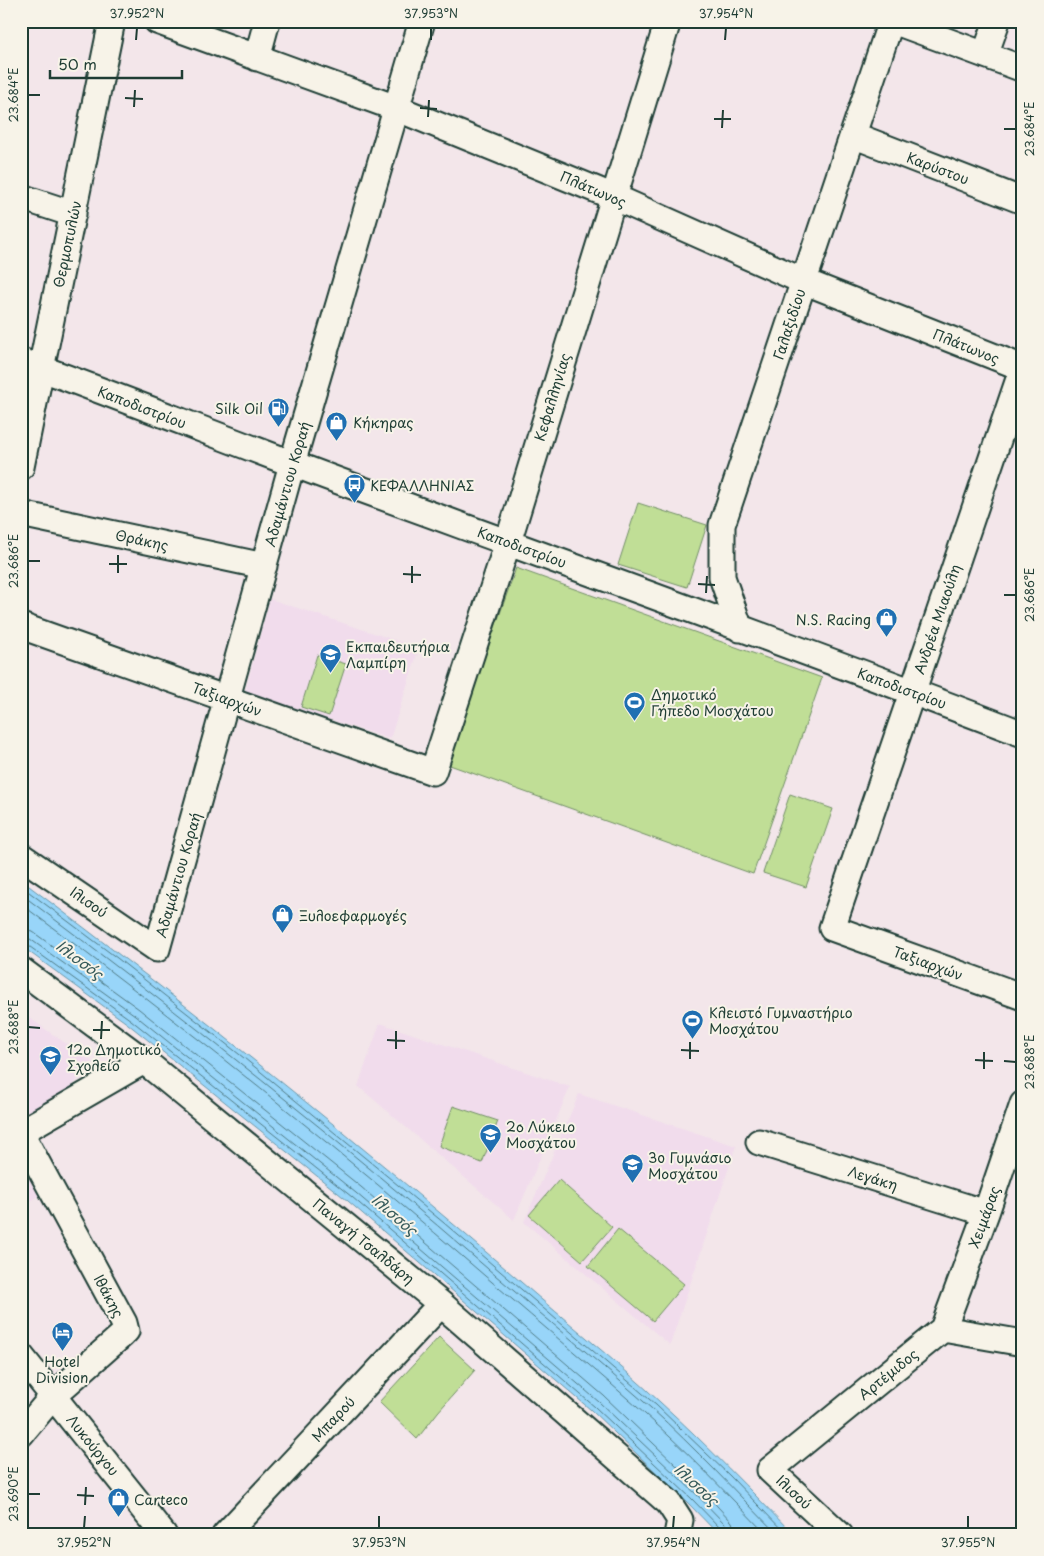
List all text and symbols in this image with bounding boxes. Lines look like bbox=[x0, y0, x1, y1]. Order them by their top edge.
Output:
text: 37.952°N bbox=[110, 4, 164, 22]
text: 37.953°N bbox=[404, 4, 458, 22]
text: 37.954°N bbox=[699, 4, 753, 22]
scale bar bbox=[50, 48, 182, 80]
text: 50 m bbox=[58, 52, 97, 75]
text: 23.684°E bbox=[4, 68, 22, 122]
text: 23.684°E bbox=[1020, 102, 1038, 156]
street label: Καρύστου bbox=[904, 147, 972, 189]
street label: Πλάτωνος bbox=[556, 166, 630, 212]
street label: Θερμοπυλών bbox=[48, 199, 86, 289]
street label: Γαλαξιδίου bbox=[768, 286, 810, 362]
street label: Πλάτωνος bbox=[929, 323, 1003, 369]
street label: Κεφαλληνίας bbox=[529, 350, 575, 444]
street label: Καποδιστρίου bbox=[95, 380, 189, 434]
fuel station icon: Silk Oil bbox=[267, 396, 291, 427]
place label: Silk Oil bbox=[215, 398, 263, 419]
shop icon: Κήκηρας bbox=[325, 410, 349, 441]
place label: Κήκηρας bbox=[353, 412, 413, 433]
street label: Αδαμάντιου Κοραή bbox=[259, 419, 315, 549]
bus stop icon: ΚΕΦΑΛΛΗΝΙΑΣ bbox=[342, 473, 366, 504]
place label: ΚΕΦΑΛΛΗΝΙΑΣ bbox=[370, 475, 474, 496]
street label: Καποδιστρίου bbox=[475, 521, 569, 573]
street label: Θράκης bbox=[114, 524, 170, 556]
text: 23.686°E bbox=[4, 534, 22, 588]
street label: Ανδρέα Μιαούλη bbox=[908, 561, 966, 677]
text: 23.686°E bbox=[1020, 568, 1038, 622]
shop icon: N.S. Racing bbox=[875, 607, 899, 638]
place label: N.S. Racing bbox=[796, 609, 871, 630]
place label: Εκπαιδευτήρια Λαμπίρη bbox=[346, 636, 450, 673]
school or university icon: Εκπαιδευτήρια Λαμπίρη bbox=[318, 642, 342, 673]
street label: Καποδιστρίου bbox=[855, 662, 949, 714]
street label: Ταξιαρχών bbox=[189, 677, 265, 721]
place label: Δημοτικό Γήπεδο Μοσχάτου bbox=[651, 684, 774, 721]
sports icon: Δημοτικό Γήπεδο Μοσχάτου bbox=[623, 690, 647, 721]
street label: Αδαμάντιου Κοραή bbox=[150, 810, 206, 940]
street label: Ιλισού bbox=[66, 881, 112, 923]
shop icon: Ξυλοεφαρμογές bbox=[271, 903, 295, 934]
place label: Ξυλοεφαρμογές bbox=[299, 905, 407, 926]
water label: Ιλισσός bbox=[52, 934, 109, 985]
street label: Ταξιαρχών bbox=[890, 941, 966, 985]
text: 23.688°E bbox=[4, 999, 22, 1055]
place label: Κλειστό Γυμναστήριο Μοσχάτου bbox=[709, 1002, 853, 1039]
sports icon: Κλειστό Γυμναστήριο Μοσχάτου bbox=[681, 1008, 705, 1039]
text: 23.688°E bbox=[1020, 1034, 1038, 1090]
place label: 12ο Δημοτικό Σχολείο bbox=[67, 1039, 161, 1076]
school or university icon: 12ο Δημοτικό Σχολείο bbox=[39, 1045, 63, 1076]
place label: 2ο Λύκειο Μοσχάτου bbox=[506, 1116, 576, 1153]
school or university icon: 2ο Λύκειο Μοσχάτου bbox=[478, 1122, 502, 1153]
place label: 3o Γυμνάσιο Μοσχάτου bbox=[648, 1147, 731, 1184]
school or university icon: 3o Γυμνάσιο Μοσχάτου bbox=[620, 1153, 644, 1184]
street label: Λεγάκη bbox=[846, 1160, 900, 1196]
street label: Χειμάρας bbox=[963, 1183, 1005, 1251]
water label: Ιλισσός bbox=[367, 1188, 424, 1241]
street label: Παναγή Τσαλδάρη bbox=[309, 1193, 419, 1289]
street label: Ιθάκης bbox=[89, 1271, 129, 1321]
hotel icon: Hotel Division bbox=[50, 1321, 74, 1352]
street label: Αρτέμιδος bbox=[854, 1343, 922, 1405]
place label: Hotel Division bbox=[36, 1351, 88, 1388]
street label: Μπαρού bbox=[306, 1392, 360, 1446]
street label: Λυκούργου bbox=[62, 1410, 124, 1480]
water label: Ιλισσός bbox=[670, 1457, 725, 1512]
text: 23.690°E bbox=[4, 1466, 22, 1522]
street label: Ιλισού bbox=[772, 1470, 816, 1514]
shop icon: Carteco bbox=[106, 1487, 130, 1518]
place label: Carteco bbox=[134, 1489, 188, 1510]
text: 37.952°N bbox=[57, 1533, 111, 1551]
text: 37.953°N bbox=[352, 1533, 406, 1551]
text: 37.954°N bbox=[646, 1533, 700, 1551]
text: 37.955°N bbox=[941, 1533, 995, 1551]

